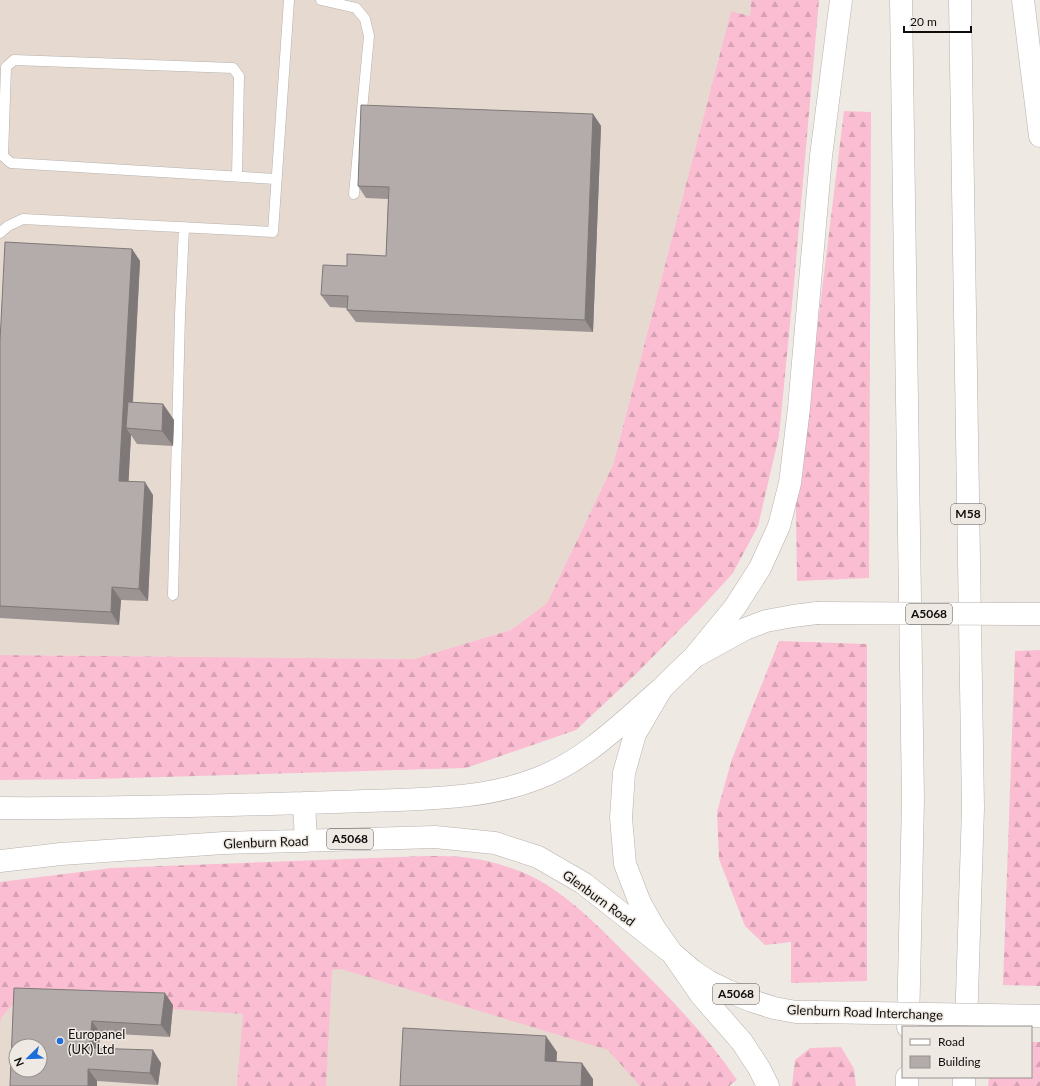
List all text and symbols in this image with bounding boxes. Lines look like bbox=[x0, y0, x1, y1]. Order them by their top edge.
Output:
scale bar bbox=[904, 8, 971, 34]
text: 20 m bbox=[910, 14, 937, 29]
road number: M58 bbox=[951, 504, 985, 524]
road number: A5068 bbox=[906, 604, 952, 624]
road number: A5068 bbox=[327, 829, 373, 849]
street label: Glenburn Road bbox=[223, 833, 309, 851]
street label: Glenburn Road bbox=[560, 866, 638, 930]
road number: A5068 bbox=[713, 984, 759, 1004]
street label: Glenburn Road Interchange bbox=[787, 1001, 943, 1023]
place label: Europanel (UK) Ltd bbox=[68, 1026, 125, 1057]
legend bbox=[902, 1026, 1032, 1078]
text: Road bbox=[938, 1034, 965, 1049]
marker: Europanel (UK) Ltd bbox=[55, 1036, 65, 1046]
north arrow bbox=[8, 1038, 48, 1078]
text: Building bbox=[938, 1054, 981, 1069]
text: N bbox=[11, 1056, 26, 1069]

